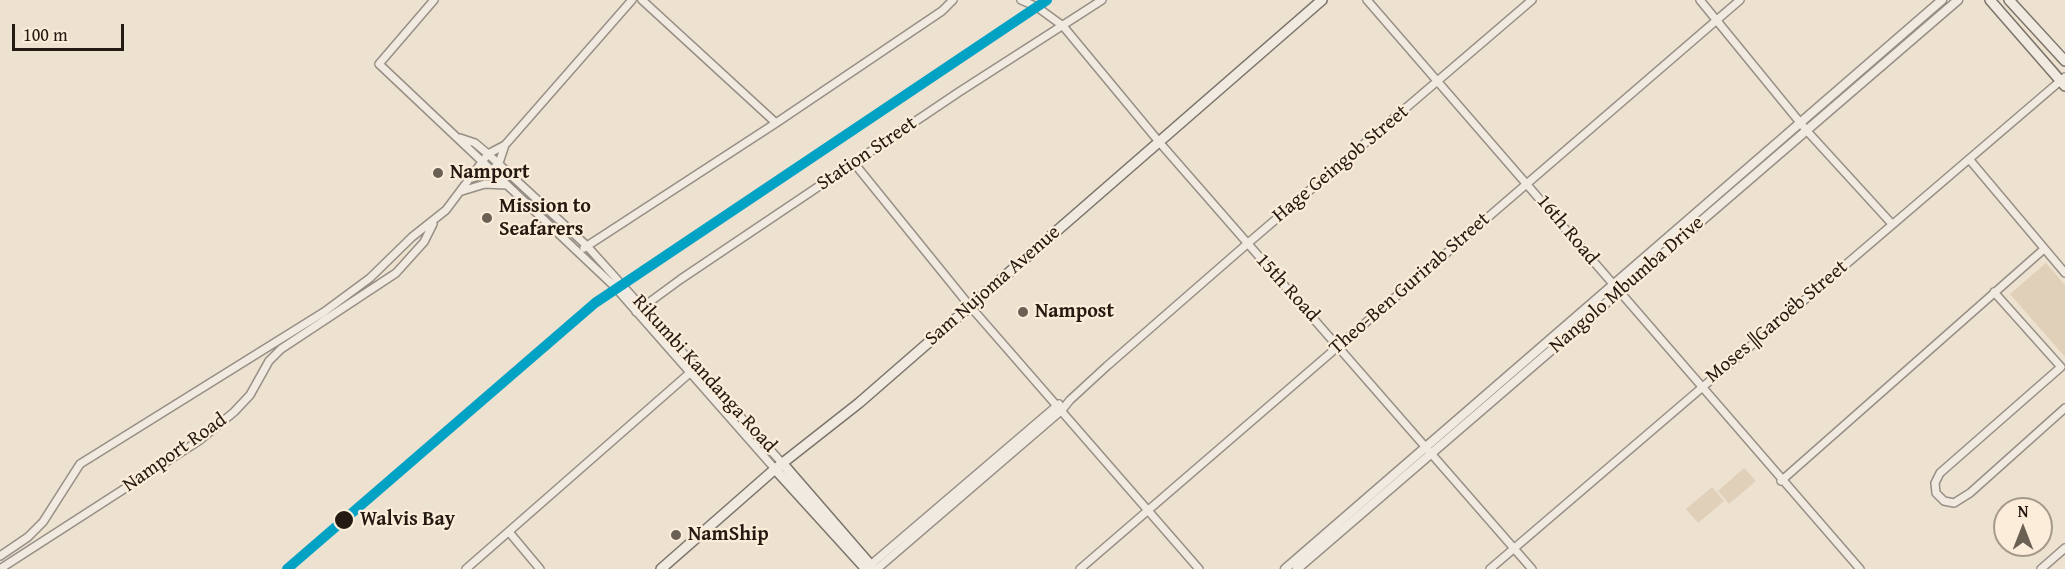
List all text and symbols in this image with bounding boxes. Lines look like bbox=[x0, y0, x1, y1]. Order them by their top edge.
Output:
scale bar bbox=[15, 12, 128, 50]
text: 100 m bbox=[23, 21, 68, 48]
street label: Hage Geingob Street bbox=[1268, 100, 1414, 228]
street label: Station Street bbox=[812, 112, 922, 196]
place label: Namport bbox=[450, 161, 530, 185]
marker: Namport bbox=[431, 166, 445, 180]
street label: 16th Road bbox=[1531, 190, 1603, 270]
place label: Mission to Seafarers bbox=[499, 195, 591, 242]
street label: Theo-Ben Gurirab Street bbox=[1325, 208, 1495, 360]
marker: Mission to Seafarers bbox=[480, 211, 494, 225]
street label: Nangolo Mbumba Drive bbox=[1545, 211, 1709, 359]
street label: Sam Nujoma Avenue bbox=[921, 221, 1065, 351]
street label: 15th Road bbox=[1250, 249, 1324, 327]
street label: Moses ǁGaroëb Street bbox=[1701, 256, 1853, 388]
street label: Rikumbi Kandanga Road bbox=[627, 290, 781, 458]
place label: Nampost bbox=[1035, 300, 1114, 324]
marker: Nampost bbox=[1016, 305, 1030, 319]
street label: Namport Road bbox=[118, 408, 232, 498]
north arrow bbox=[1993, 497, 2053, 557]
text: N bbox=[2018, 499, 2028, 523]
place label: Walvis Bay bbox=[360, 508, 455, 532]
marker: Walvis Bay bbox=[333, 509, 355, 531]
place label: NamShip bbox=[688, 523, 769, 547]
marker: NamShip bbox=[669, 528, 683, 542]

